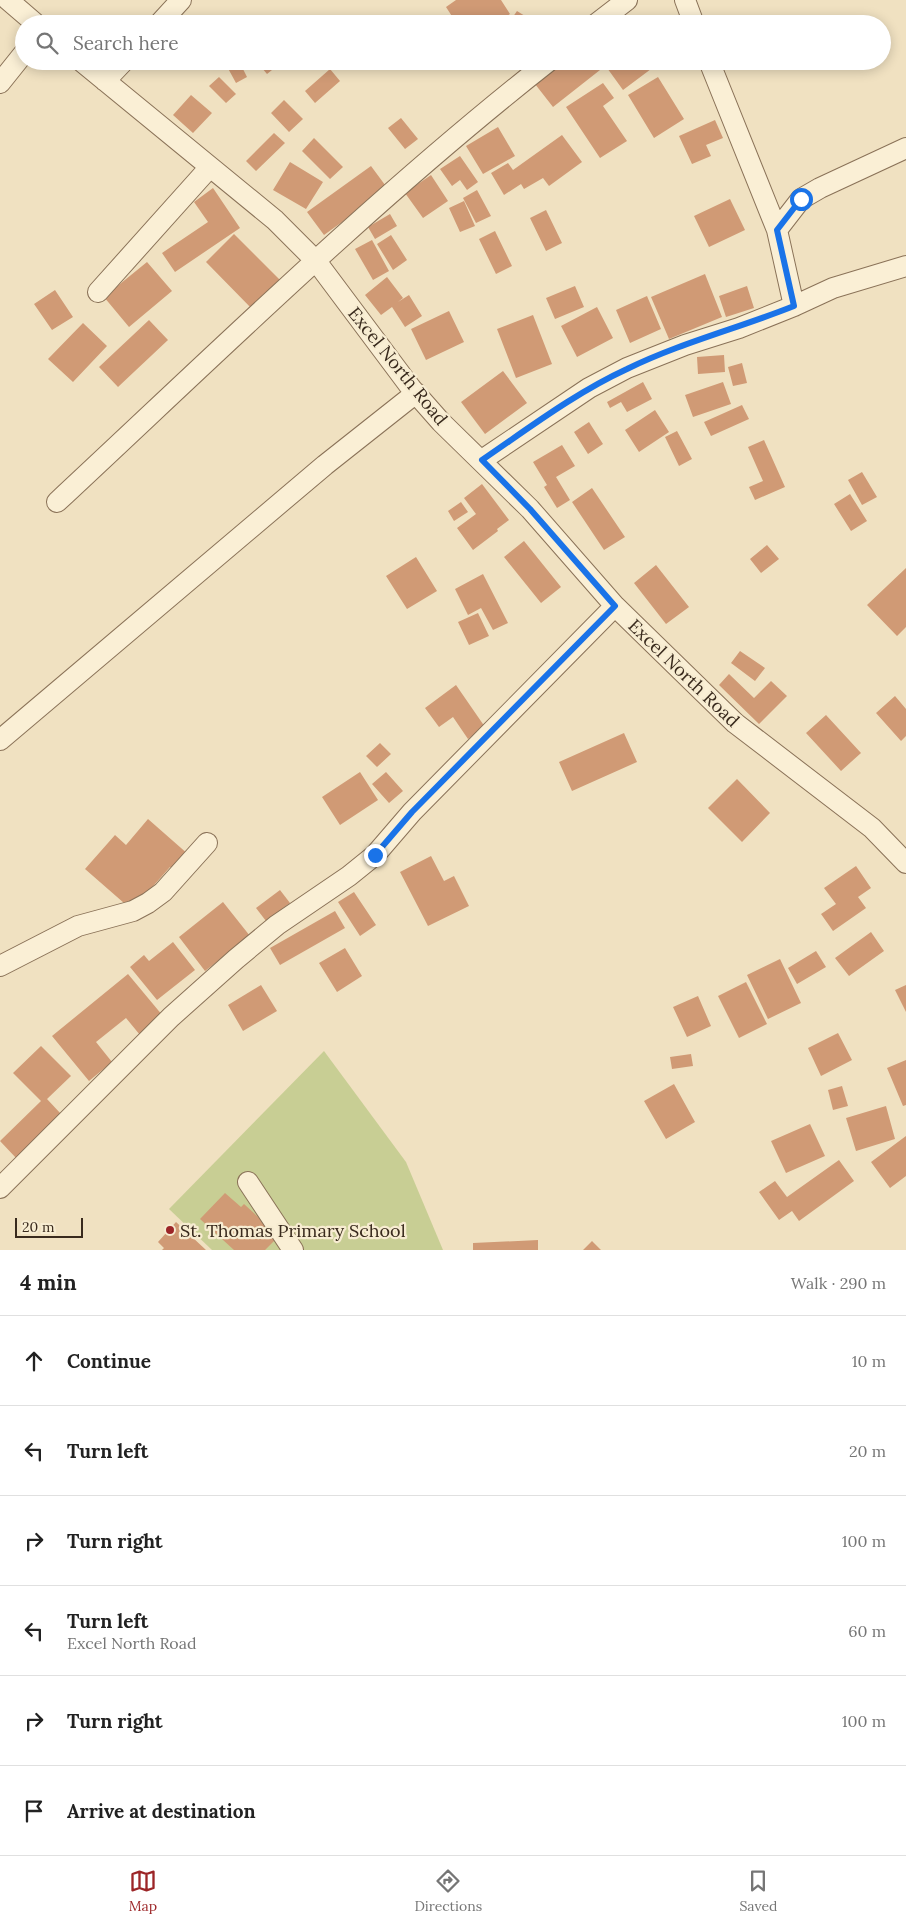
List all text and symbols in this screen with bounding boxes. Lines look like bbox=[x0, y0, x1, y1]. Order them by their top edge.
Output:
search box bbox=[15, 15, 891, 70]
icon: search bbox=[33, 29, 61, 57]
text: Search here bbox=[73, 31, 179, 55]
route start bbox=[790, 188, 813, 211]
street label: Excel North Road bbox=[343, 302, 453, 430]
street label: Excel North Road bbox=[624, 614, 745, 732]
route end bbox=[364, 844, 387, 867]
scale bar bbox=[15, 1215, 82, 1238]
text: 20 m bbox=[22, 1218, 54, 1236]
place label: St. Thomas Primary School bbox=[180, 1219, 406, 1242]
marker: St. Thomas Primary School bbox=[164, 1224, 176, 1236]
text: 4 min bbox=[20, 1269, 77, 1296]
text: Walk · 290 m bbox=[791, 1273, 886, 1293]
icon: ahead bbox=[20, 1347, 48, 1375]
text: Continue bbox=[67, 1349, 151, 1373]
text: 10 m bbox=[852, 1351, 886, 1371]
icon: left bbox=[20, 1437, 48, 1465]
text: Turn left bbox=[67, 1439, 148, 1463]
text: 20 m bbox=[849, 1441, 886, 1461]
icon: right bbox=[20, 1527, 48, 1555]
text: Turn right bbox=[67, 1529, 163, 1553]
text: 100 m bbox=[842, 1531, 886, 1551]
text: Turn left bbox=[67, 1609, 148, 1633]
icon: left bbox=[20, 1617, 48, 1645]
text: 60 m bbox=[848, 1621, 886, 1641]
text: Excel North Road bbox=[67, 1633, 197, 1653]
icon: right bbox=[20, 1707, 48, 1735]
text: Turn right bbox=[67, 1709, 163, 1733]
text: 100 m bbox=[842, 1711, 886, 1731]
icon: arrive bbox=[20, 1797, 48, 1825]
text: Arrive at destination bbox=[67, 1799, 256, 1823]
tab: Map bbox=[129, 1867, 157, 1915]
tab: Directions bbox=[414, 1867, 482, 1915]
tab: Saved bbox=[739, 1867, 777, 1915]

